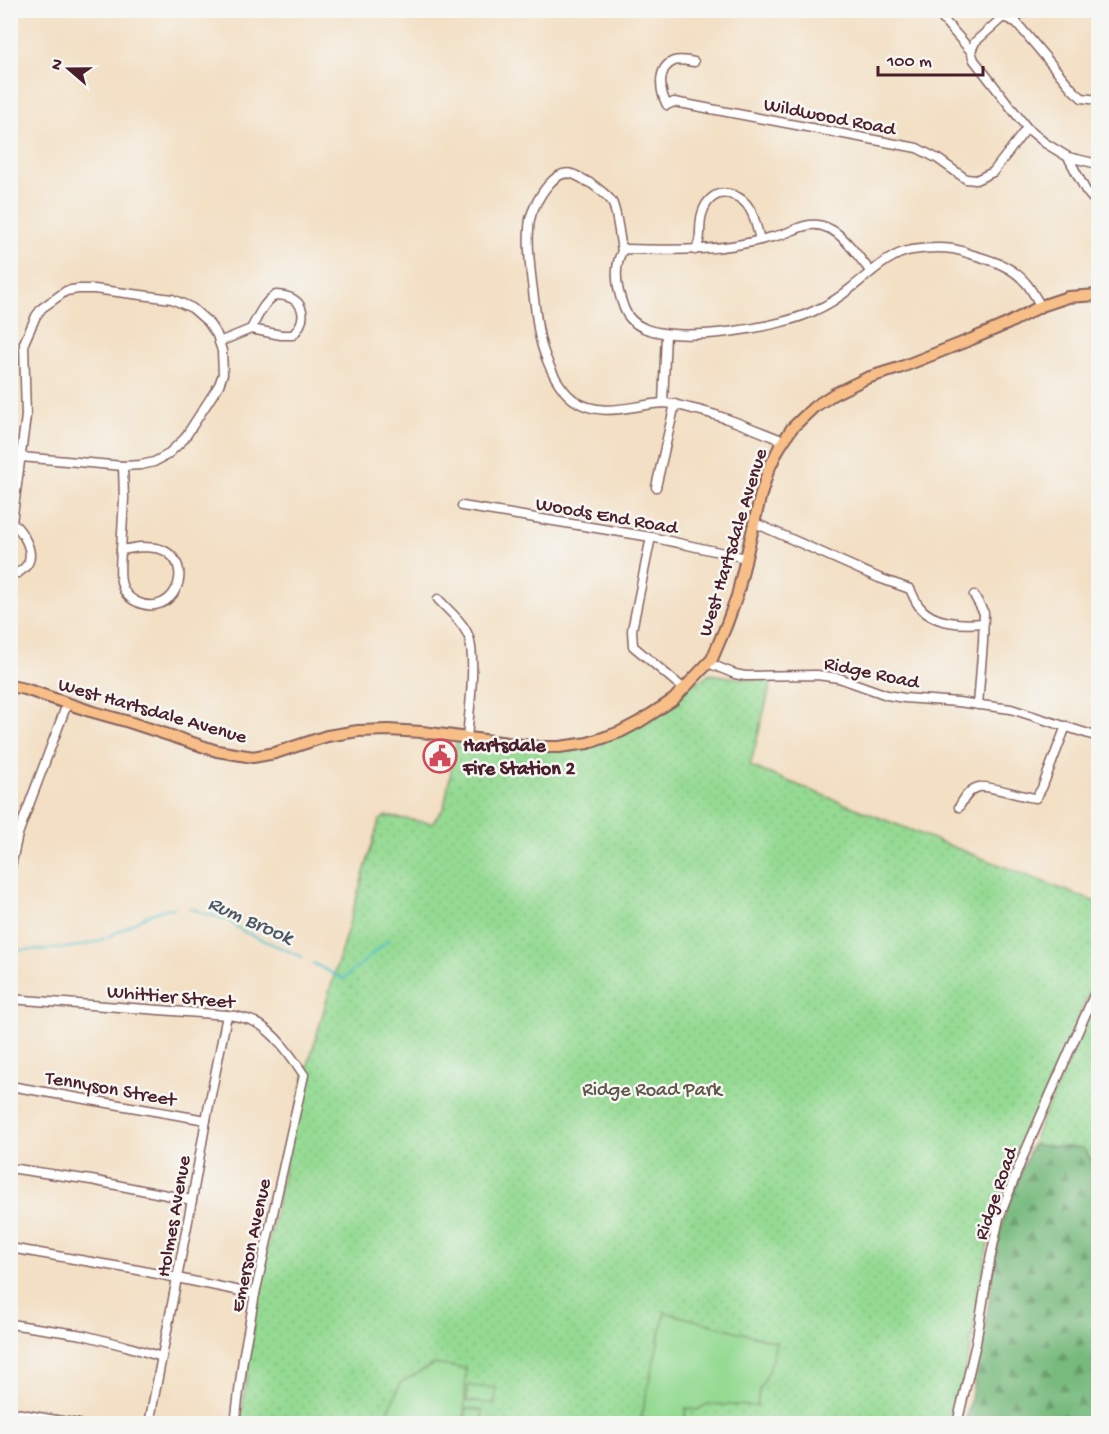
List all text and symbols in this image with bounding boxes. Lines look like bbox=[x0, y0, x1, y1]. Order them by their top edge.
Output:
north arrow bbox=[39, 39, 99, 99]
scale bar bbox=[878, 39, 983, 77]
text: 100 m bbox=[886, 52, 932, 73]
text: N bbox=[47, 56, 69, 73]
street label: Wildwood Road bbox=[761, 94, 899, 143]
street label: West Hartsdale Avenue bbox=[695, 446, 774, 640]
street label: Woods End Road bbox=[534, 494, 681, 542]
street label: Ridge Road bbox=[822, 653, 923, 696]
street label: West Hartsdale Avenue bbox=[55, 674, 250, 750]
place label: Hartsdale Fire Station 2 bbox=[462, 736, 575, 782]
public building icon: Hartsdale Fire Station 2 bbox=[422, 738, 458, 774]
water label: Rum Brook bbox=[203, 892, 298, 953]
street label: Whittier Street bbox=[106, 981, 237, 1016]
street label: Tennyson Street bbox=[42, 1067, 179, 1114]
park label: Ridge Road Park bbox=[582, 1080, 724, 1103]
street label: Ridge Road bbox=[971, 1143, 1025, 1244]
street label: Holmes Avenue bbox=[153, 1153, 198, 1279]
street label: Emerson Avenue bbox=[227, 1176, 278, 1315]

